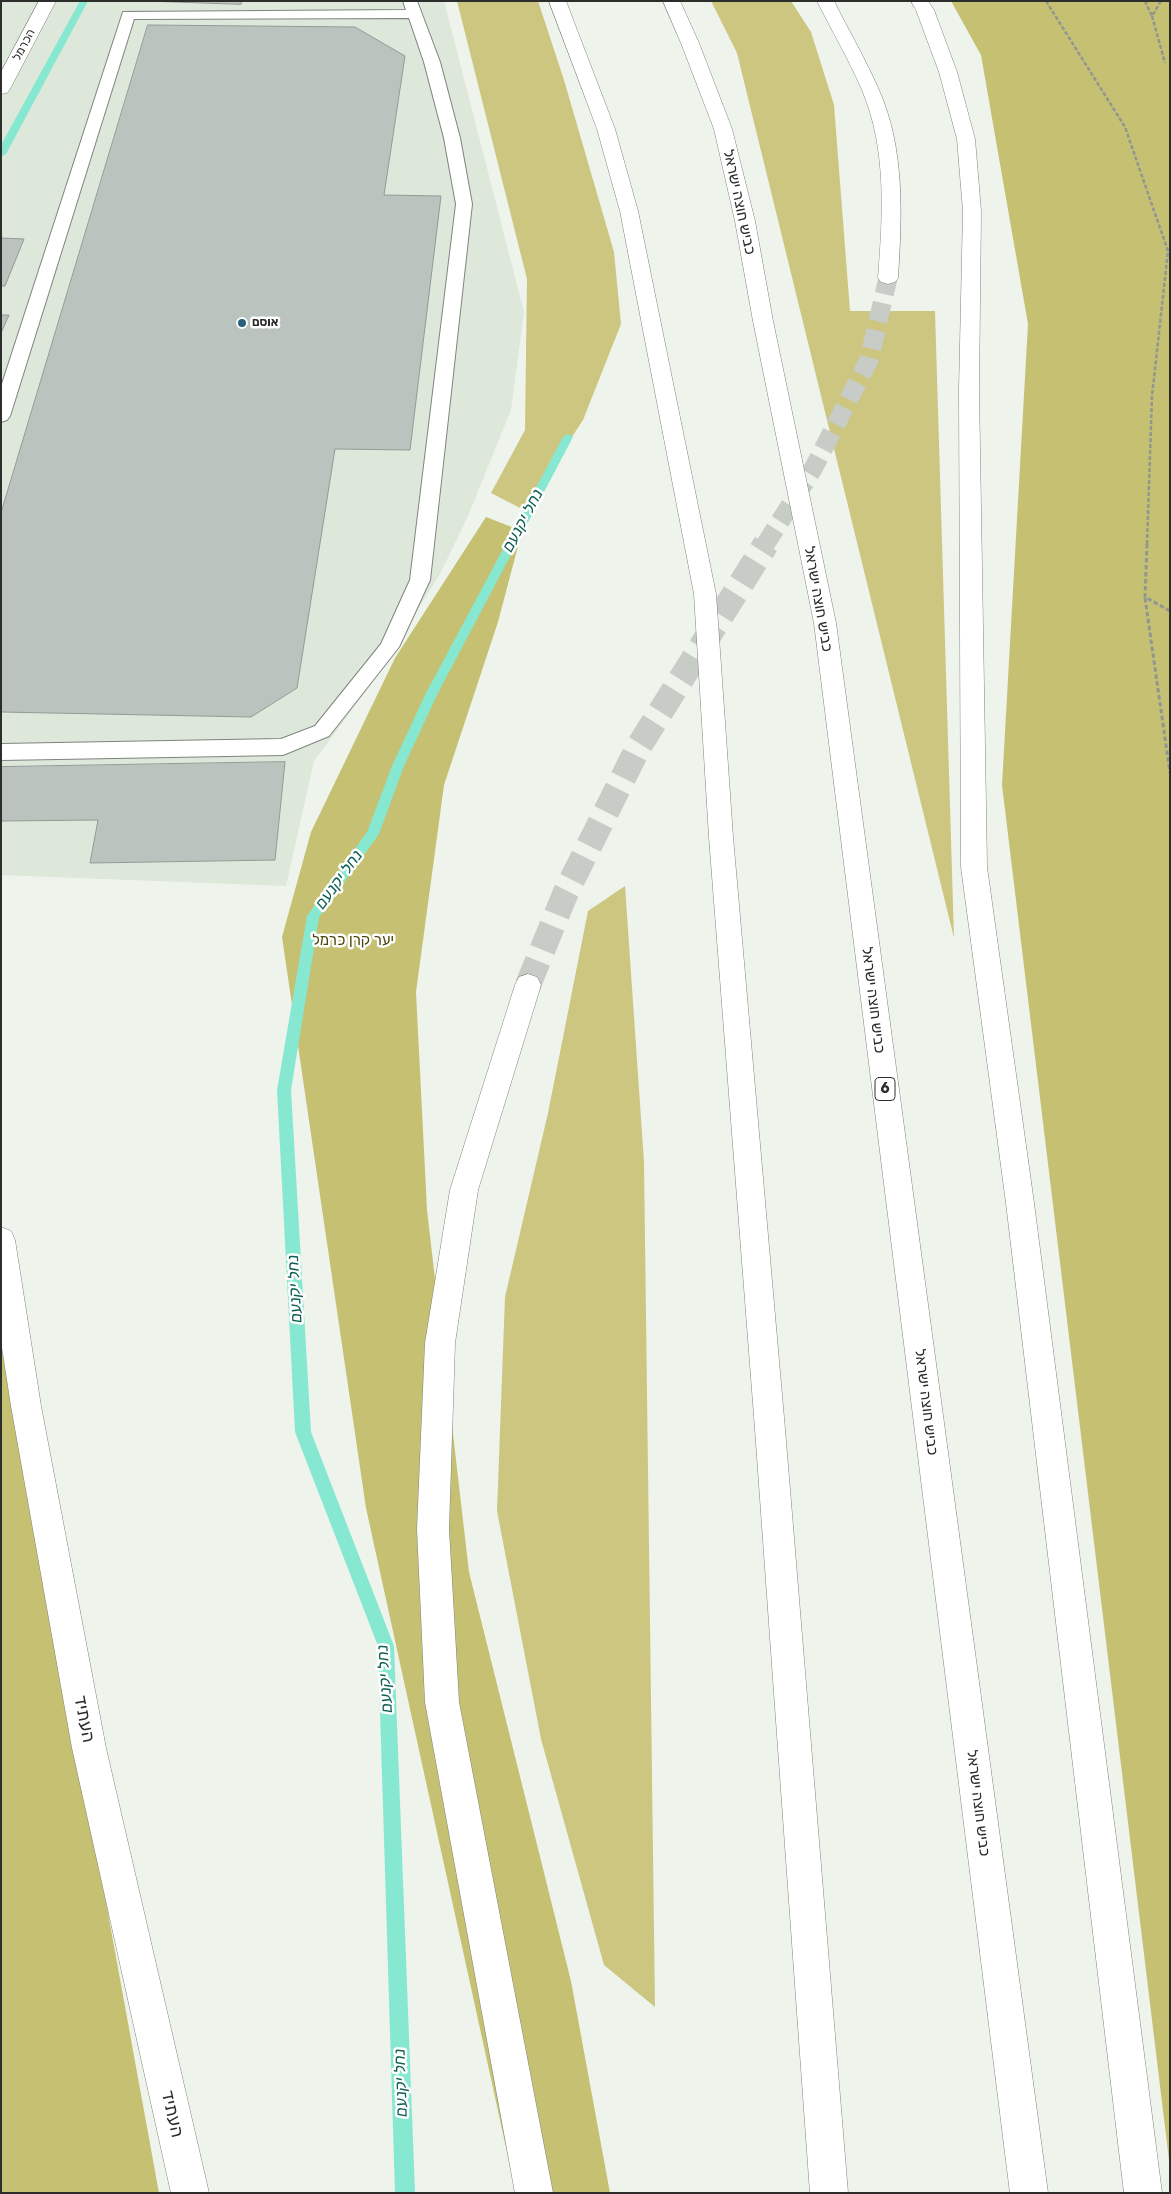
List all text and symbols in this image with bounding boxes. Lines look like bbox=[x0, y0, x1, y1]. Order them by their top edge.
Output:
street label: הכרמל bbox=[10, 27, 38, 63]
street label: כביש חוצה ישראל bbox=[719, 148, 759, 256]
place label: אוסם bbox=[252, 316, 278, 330]
marker: אוסם bbox=[236, 317, 248, 329]
water label: נחל יקנעם bbox=[499, 486, 547, 556]
street label: כביש חוצה ישראל bbox=[800, 545, 836, 653]
water label: נחל יקנעם bbox=[311, 847, 367, 913]
park label: יער קרן כרמל bbox=[312, 932, 394, 950]
street label: כביש חוצה ישראל bbox=[858, 946, 888, 1054]
road number: 6 bbox=[875, 1078, 895, 1100]
water label: נחל יקנעם bbox=[284, 1254, 306, 1324]
street label: כביש חוצה ישראל bbox=[911, 1348, 941, 1456]
water label: נחל יקנעם bbox=[373, 1644, 397, 1714]
street label: העתיד bbox=[69, 1694, 99, 1744]
street label: כביש חוצה ישראל bbox=[963, 1749, 993, 1857]
water label: נחל יקנעם bbox=[390, 2049, 412, 2117]
street label: העתיד bbox=[156, 2088, 188, 2140]

